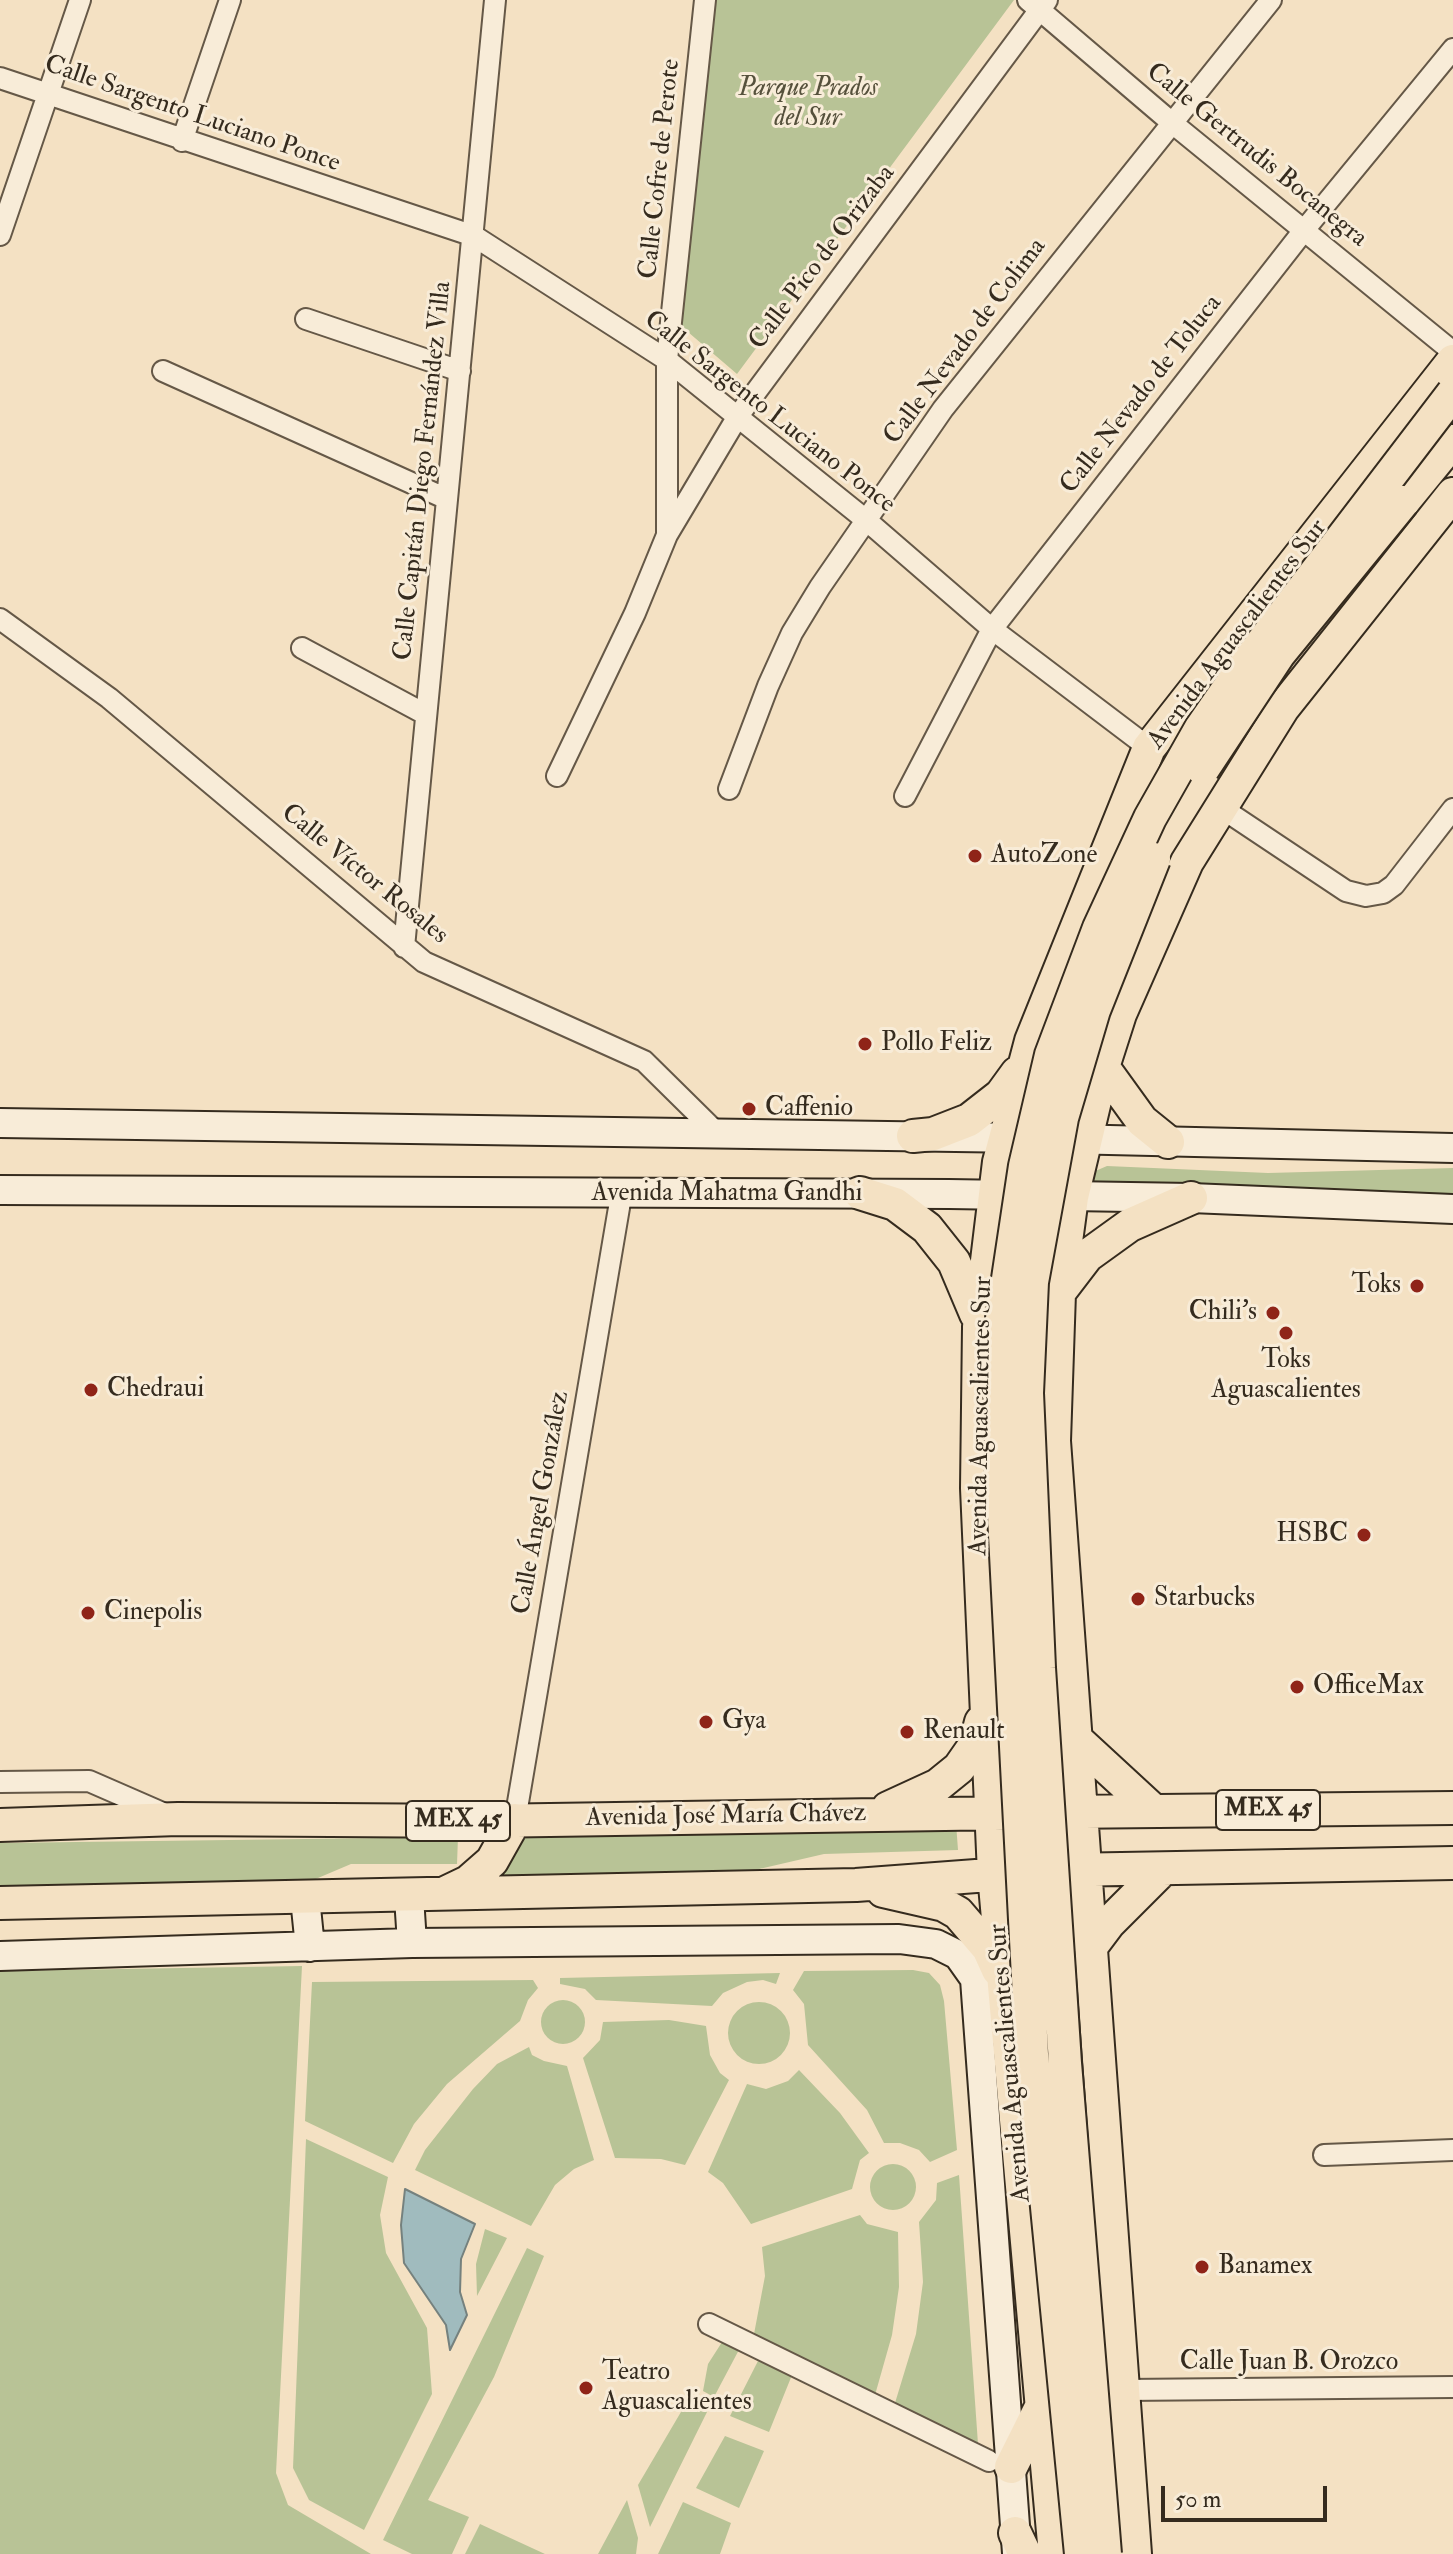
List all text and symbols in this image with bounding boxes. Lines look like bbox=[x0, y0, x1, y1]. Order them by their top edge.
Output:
street label: Calle Sargento Luciano Ponce bbox=[40, 50, 344, 180]
street label: Calle Cofre de Perote bbox=[634, 57, 688, 281]
street label: Calle Gertrudis Bocanegra bbox=[1139, 57, 1373, 255]
park label: Parque Prados del Sur bbox=[738, 73, 878, 134]
street label: Calle Pico de Orizaba bbox=[743, 160, 903, 356]
street label: Calle Nevado de Colima bbox=[878, 233, 1054, 451]
street label: Calle Capitán Diego Fernández Villa bbox=[389, 280, 459, 662]
street label: Calle Nevado de Toluca bbox=[1055, 289, 1229, 501]
street label: Calle Sargento Luciano Ponce bbox=[637, 305, 901, 521]
street label: Avenida Aguascalientes Sur bbox=[1141, 514, 1335, 756]
street label: Calle Víctor Rosales bbox=[274, 798, 454, 952]
place label: AutoZone bbox=[991, 840, 1097, 872]
marker: AutoZone bbox=[966, 847, 984, 865]
place label: Pollo Feliz bbox=[881, 1028, 992, 1060]
marker: Pollo Feliz bbox=[856, 1035, 874, 1053]
place label: Caffenio bbox=[765, 1093, 853, 1125]
marker: Caffenio bbox=[740, 1100, 758, 1118]
street label: Avenida Mahatma Gandhi bbox=[592, 1178, 862, 1210]
place label: Toks bbox=[1352, 1270, 1401, 1302]
street label: Avenida Aguascalientes Sur bbox=[964, 1276, 1000, 1556]
marker: Toks bbox=[1408, 1277, 1426, 1295]
place label: Chili's bbox=[1189, 1297, 1257, 1329]
marker: Chili's bbox=[1264, 1304, 1282, 1322]
marker: Toks Aguascalientes bbox=[1277, 1324, 1295, 1342]
place label: Toks Aguascalientes bbox=[1211, 1345, 1361, 1406]
place label: Chedraui bbox=[107, 1374, 204, 1406]
marker: Chedraui bbox=[82, 1381, 100, 1399]
street label: Calle Ángel González bbox=[507, 1389, 577, 1617]
place label: HSBC bbox=[1276, 1519, 1348, 1551]
marker: HSBC bbox=[1355, 1526, 1373, 1544]
place label: Starbucks bbox=[1154, 1583, 1255, 1615]
marker: Starbucks bbox=[1129, 1590, 1147, 1608]
place label: Cinepolis bbox=[104, 1597, 202, 1629]
marker: Cinepolis bbox=[79, 1604, 97, 1622]
place label: OfficeMax bbox=[1313, 1671, 1424, 1703]
marker: OfficeMax bbox=[1288, 1678, 1306, 1696]
place label: Gya bbox=[722, 1706, 766, 1738]
marker: Gya bbox=[697, 1713, 715, 1731]
place label: Renault bbox=[923, 1716, 1005, 1748]
marker: Renault bbox=[898, 1723, 916, 1741]
road number: MEX 45 bbox=[1216, 1790, 1320, 1830]
street label: Avenida José María Chávez bbox=[585, 1799, 867, 1835]
road number: MEX 45 bbox=[406, 1801, 510, 1841]
street label: Avenida Aguascalientes Sur bbox=[983, 1922, 1039, 2204]
place label: Banamex bbox=[1218, 2251, 1312, 2283]
marker: Banamex bbox=[1193, 2258, 1211, 2276]
street label: Calle Juan B. Orozco bbox=[1180, 2347, 1398, 2379]
place label: Teatro Aguascalientes bbox=[602, 2357, 752, 2418]
marker: Teatro Aguascalientes bbox=[577, 2379, 595, 2397]
scale bar bbox=[1165, 2470, 1331, 2520]
text: 50 m bbox=[1175, 2484, 1221, 2515]

